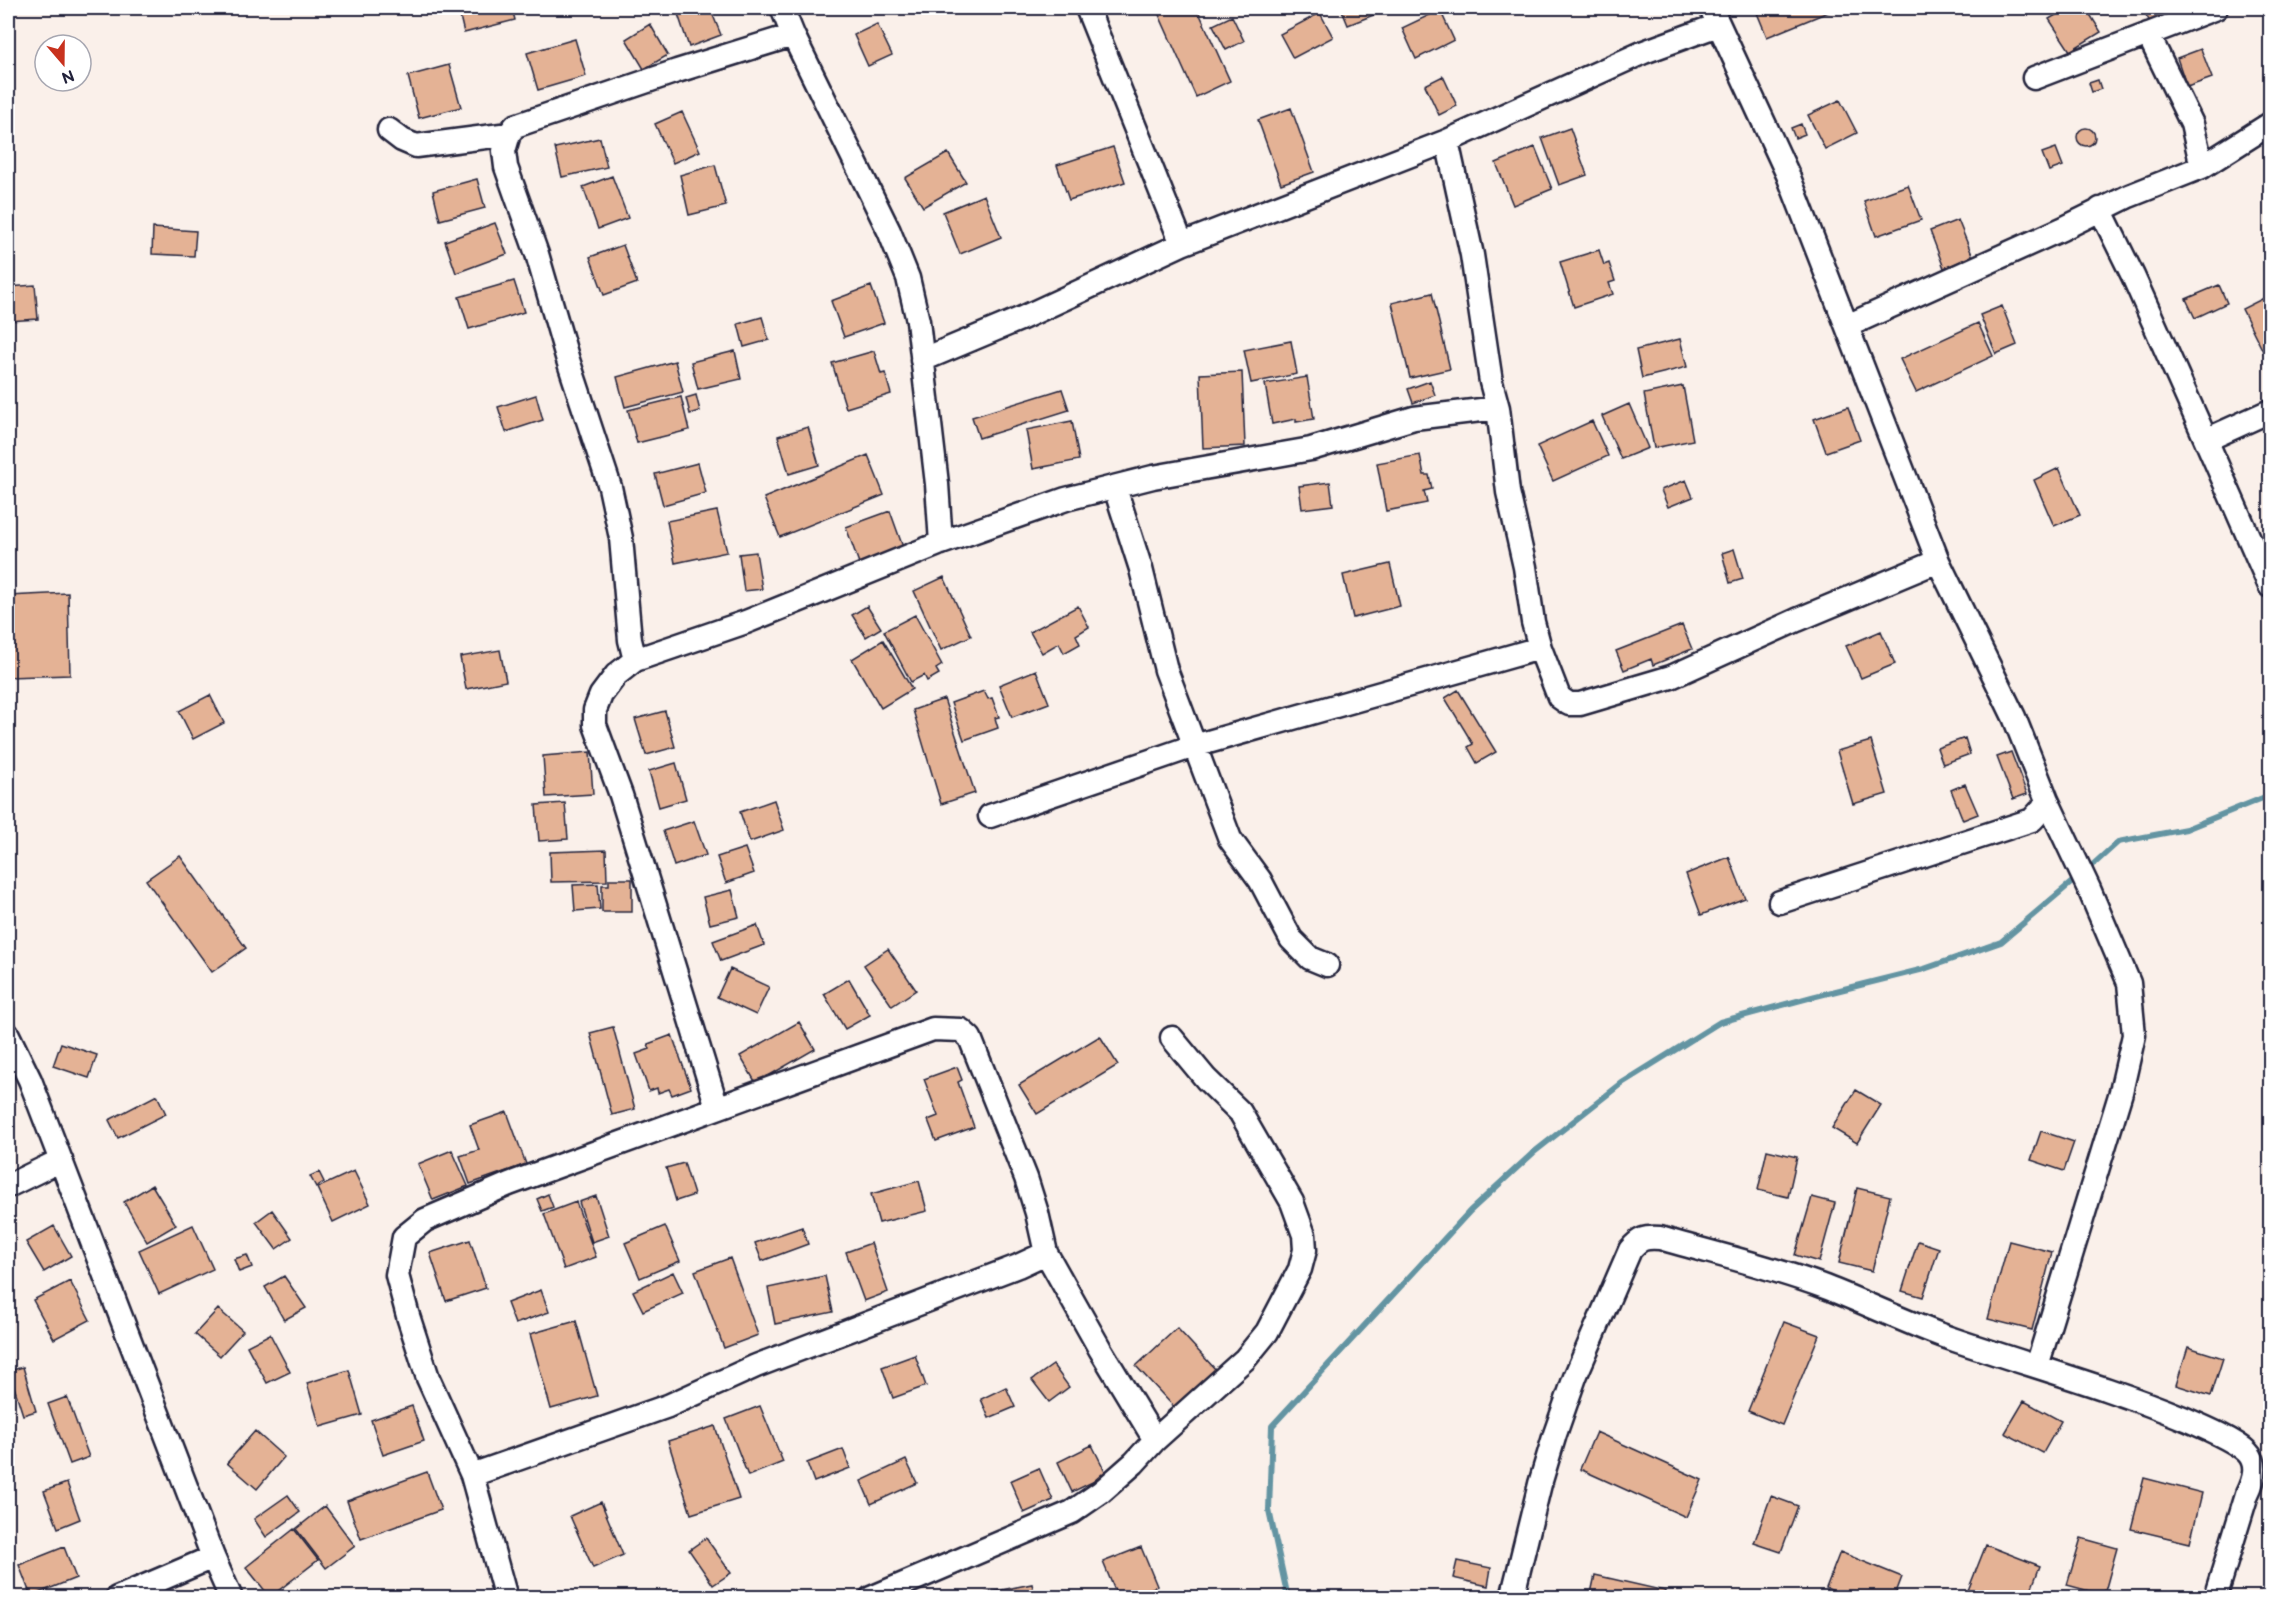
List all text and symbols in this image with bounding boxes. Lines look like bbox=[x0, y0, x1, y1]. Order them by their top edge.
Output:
north arrow bbox=[33, 33, 93, 93]
text: N bbox=[59, 65, 77, 87]

